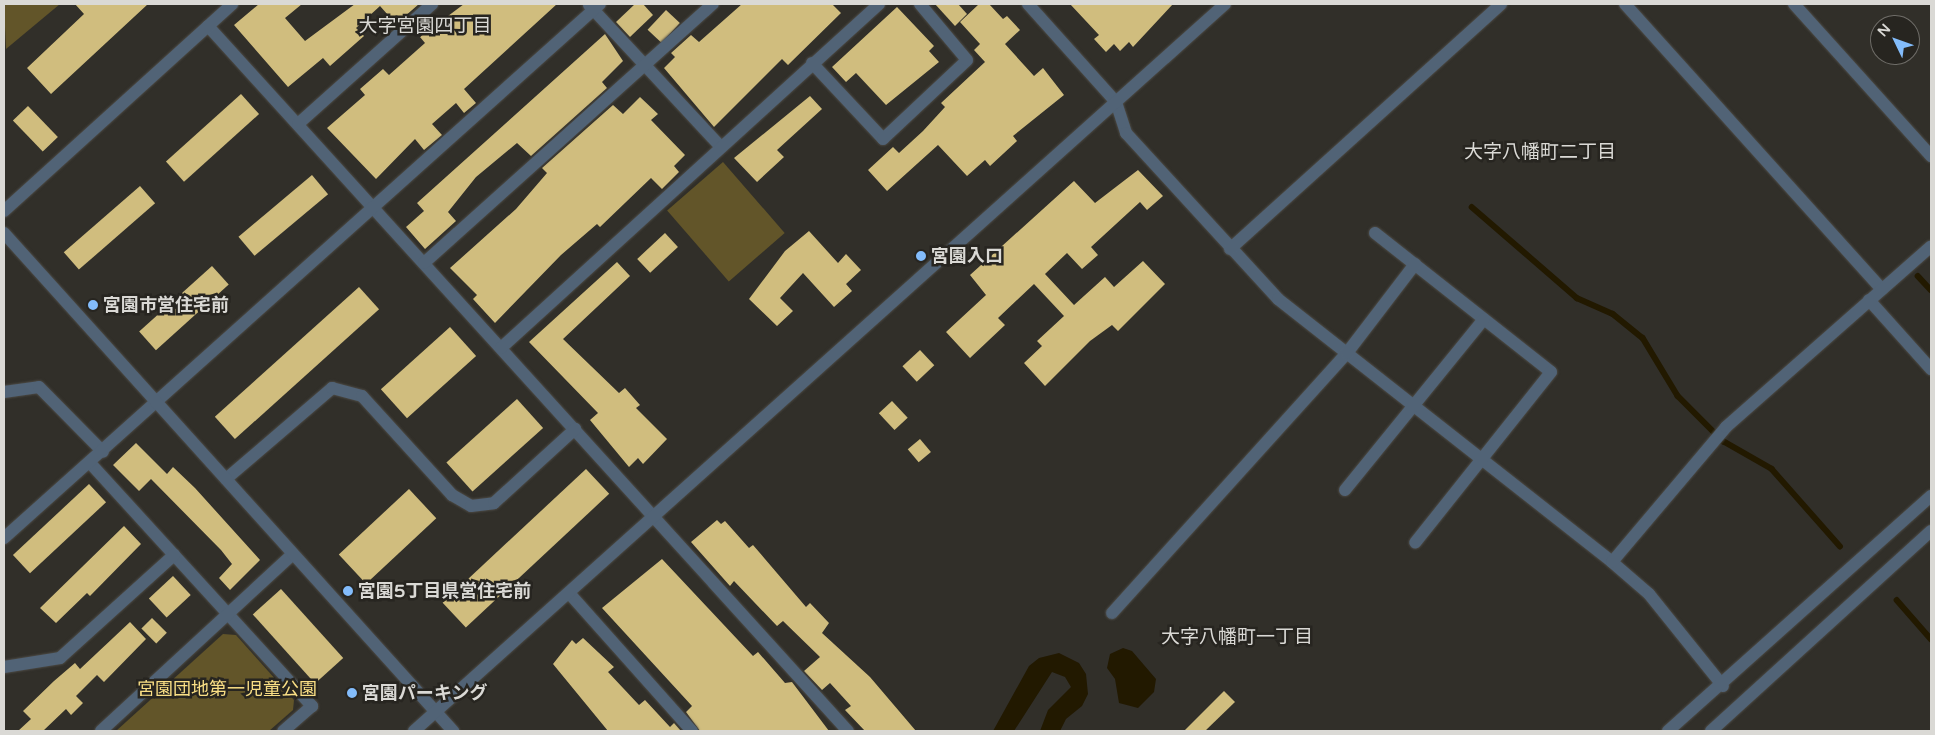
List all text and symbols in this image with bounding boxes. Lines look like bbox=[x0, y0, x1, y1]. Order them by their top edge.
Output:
north arrow bbox=[1870, 15, 1920, 65]
district label: 大字宮園四丁目 bbox=[359, 16, 491, 38]
text: N bbox=[1874, 20, 1894, 40]
district label: 大字八幡町二丁目 bbox=[1464, 142, 1616, 164]
place label: 宮園入口 bbox=[931, 245, 1003, 267]
marker: 宮園入口 bbox=[915, 250, 927, 262]
place label: 宮園市営住宅前 bbox=[103, 294, 229, 316]
marker: 宮園市営住宅前 bbox=[87, 299, 99, 311]
place label: 宮園5丁目県営住宅前 bbox=[358, 580, 531, 602]
marker: 宮園5丁目県営住宅前 bbox=[342, 585, 354, 597]
district label: 大字八幡町一丁目 bbox=[1161, 627, 1313, 649]
park label: 宮園団地第一児童公園 bbox=[137, 678, 317, 700]
place label: 宮園パーキング bbox=[362, 682, 488, 704]
marker: 宮園パーキング bbox=[346, 687, 358, 699]

